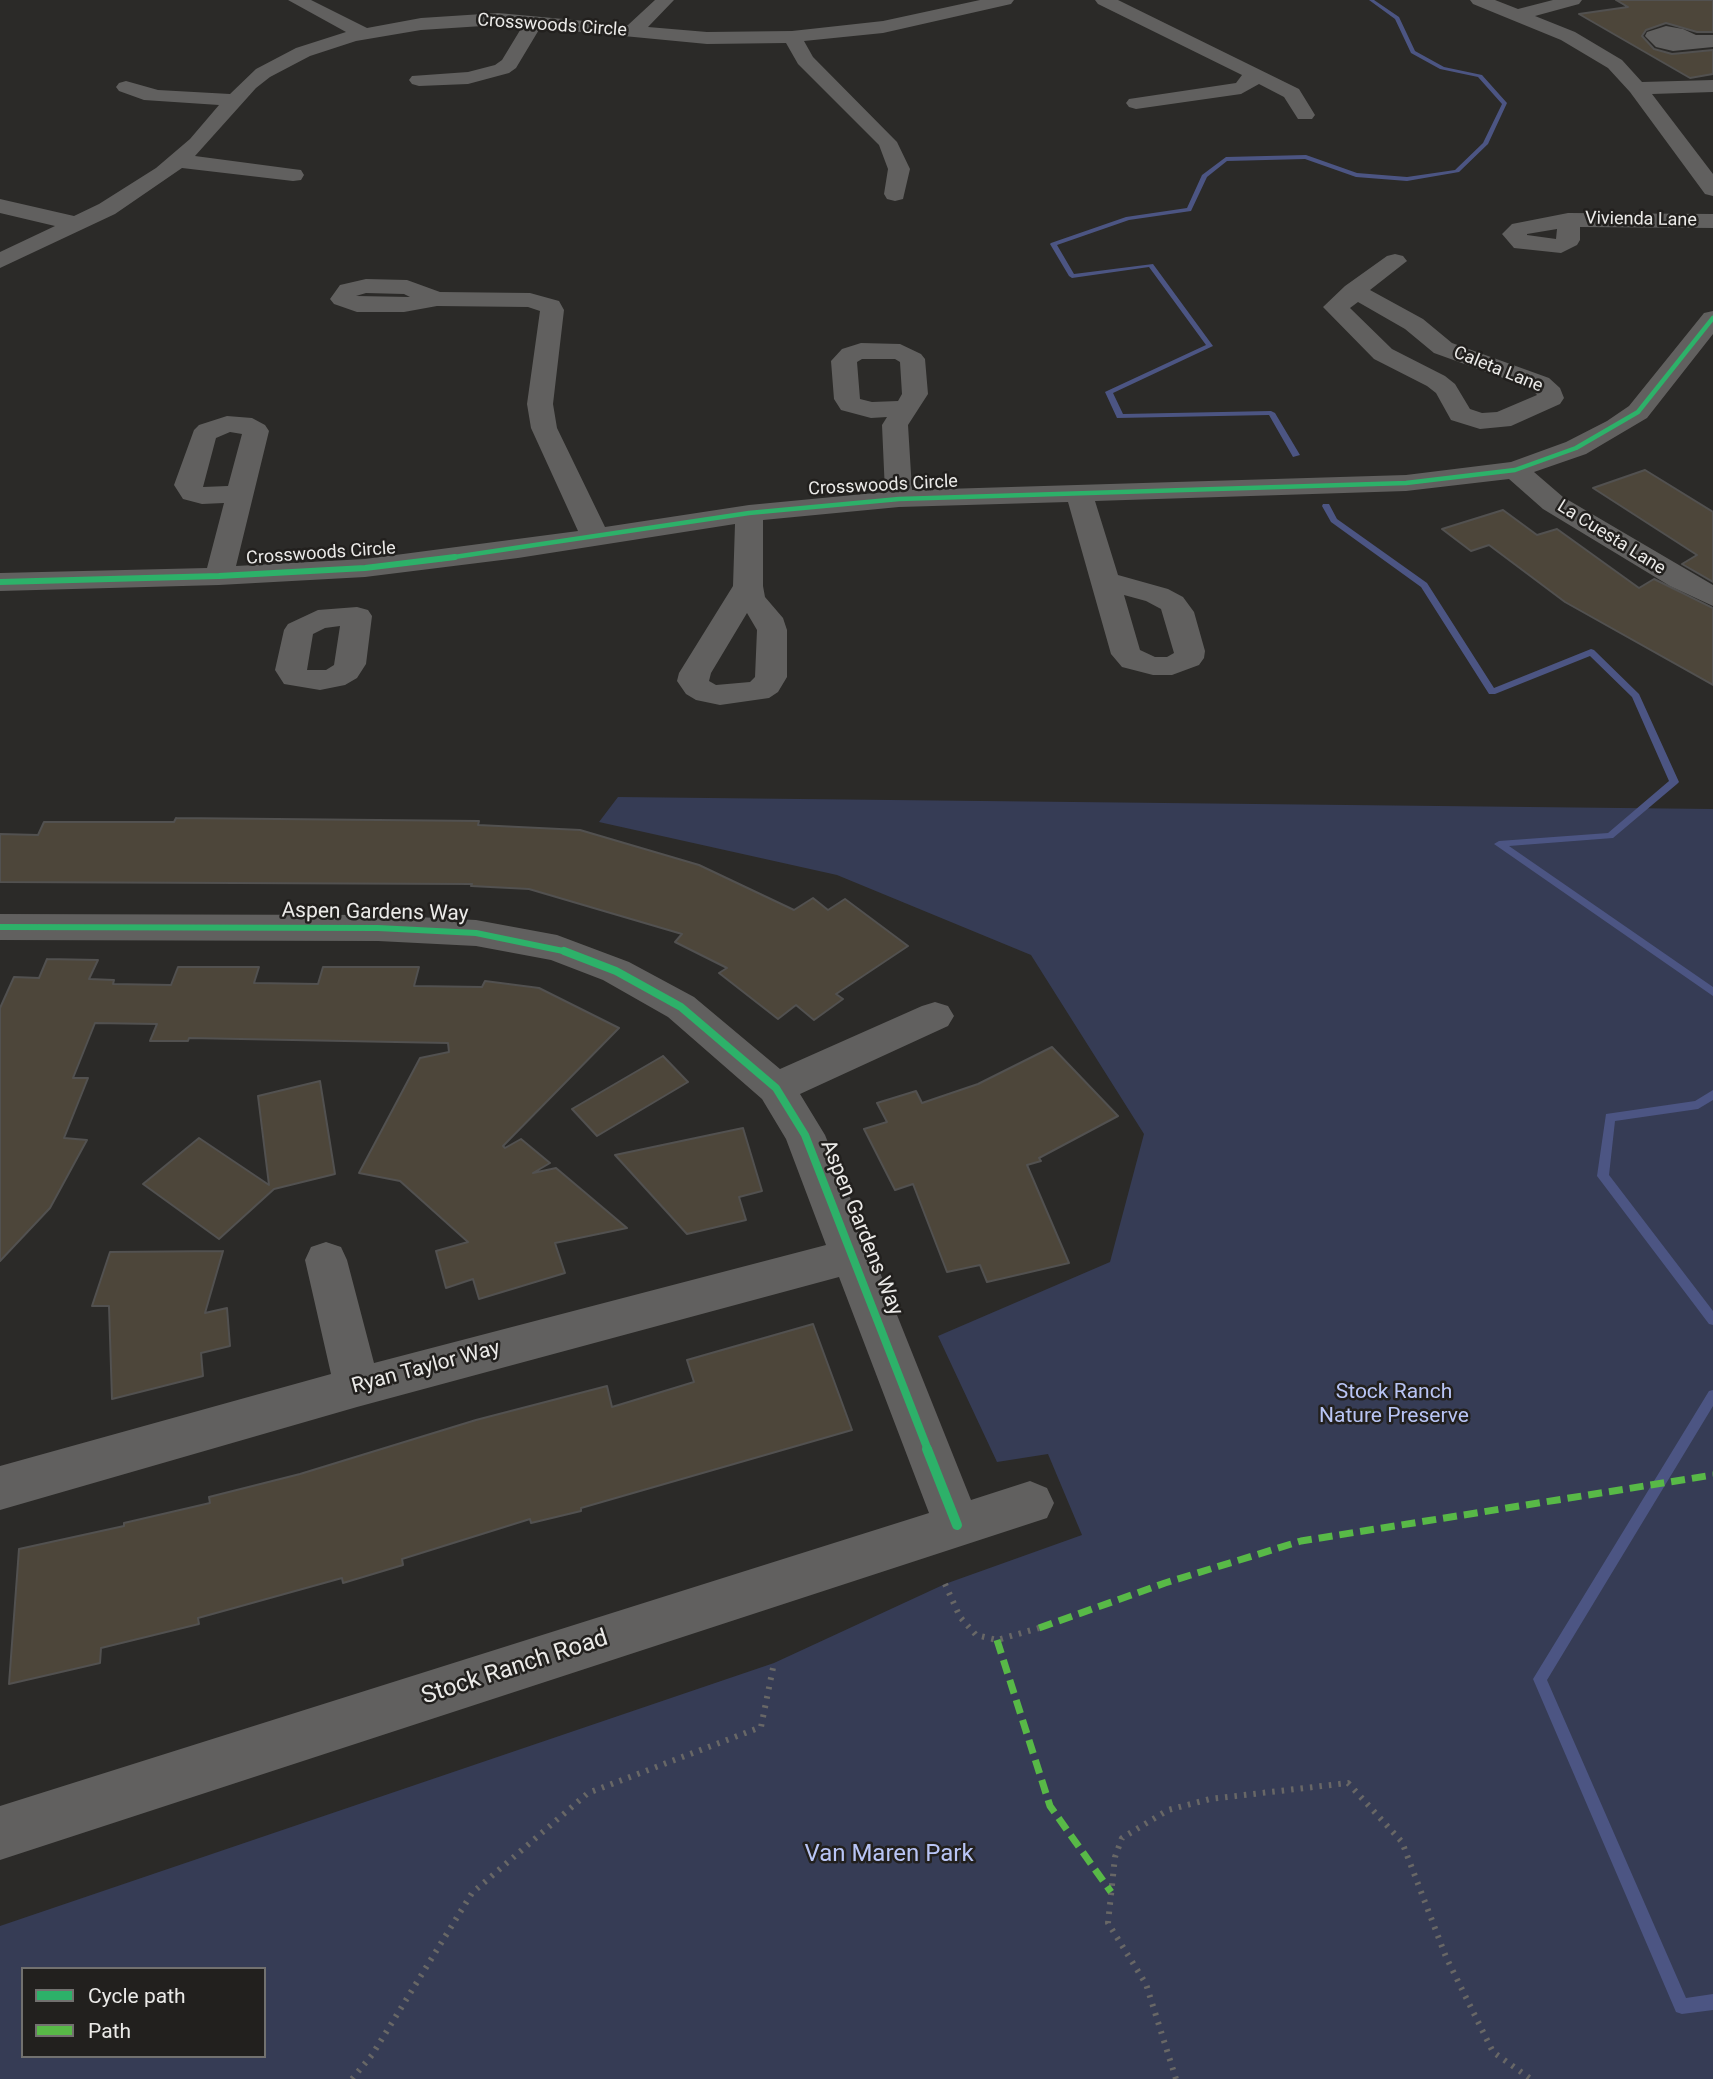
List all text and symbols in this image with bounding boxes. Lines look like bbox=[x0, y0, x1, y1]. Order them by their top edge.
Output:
street label: Crosswoods Circle bbox=[477, 10, 627, 42]
street label: Vivienda Lane bbox=[1585, 208, 1697, 232]
street label: Caleta Lane bbox=[1450, 342, 1546, 398]
street label: Crosswoods Circle bbox=[808, 471, 958, 501]
street label: La Cuesta Lane bbox=[1553, 496, 1669, 580]
street label: Crosswoods Circle bbox=[246, 538, 396, 570]
street label: Aspen Gardens Way bbox=[281, 899, 469, 927]
street label: Aspen Gardens Way bbox=[814, 1137, 908, 1319]
street label: Ryan Taylor Way bbox=[349, 1336, 503, 1400]
park label: Stock Ranch Nature Preserve bbox=[1319, 1380, 1469, 1430]
street label: Stock Ranch Road bbox=[418, 1624, 612, 1712]
park label: Van Maren Park bbox=[804, 1841, 974, 1869]
legend bbox=[21, 1967, 266, 2058]
text: Cycle path bbox=[88, 1984, 186, 2008]
text: Path bbox=[88, 2019, 131, 2043]

